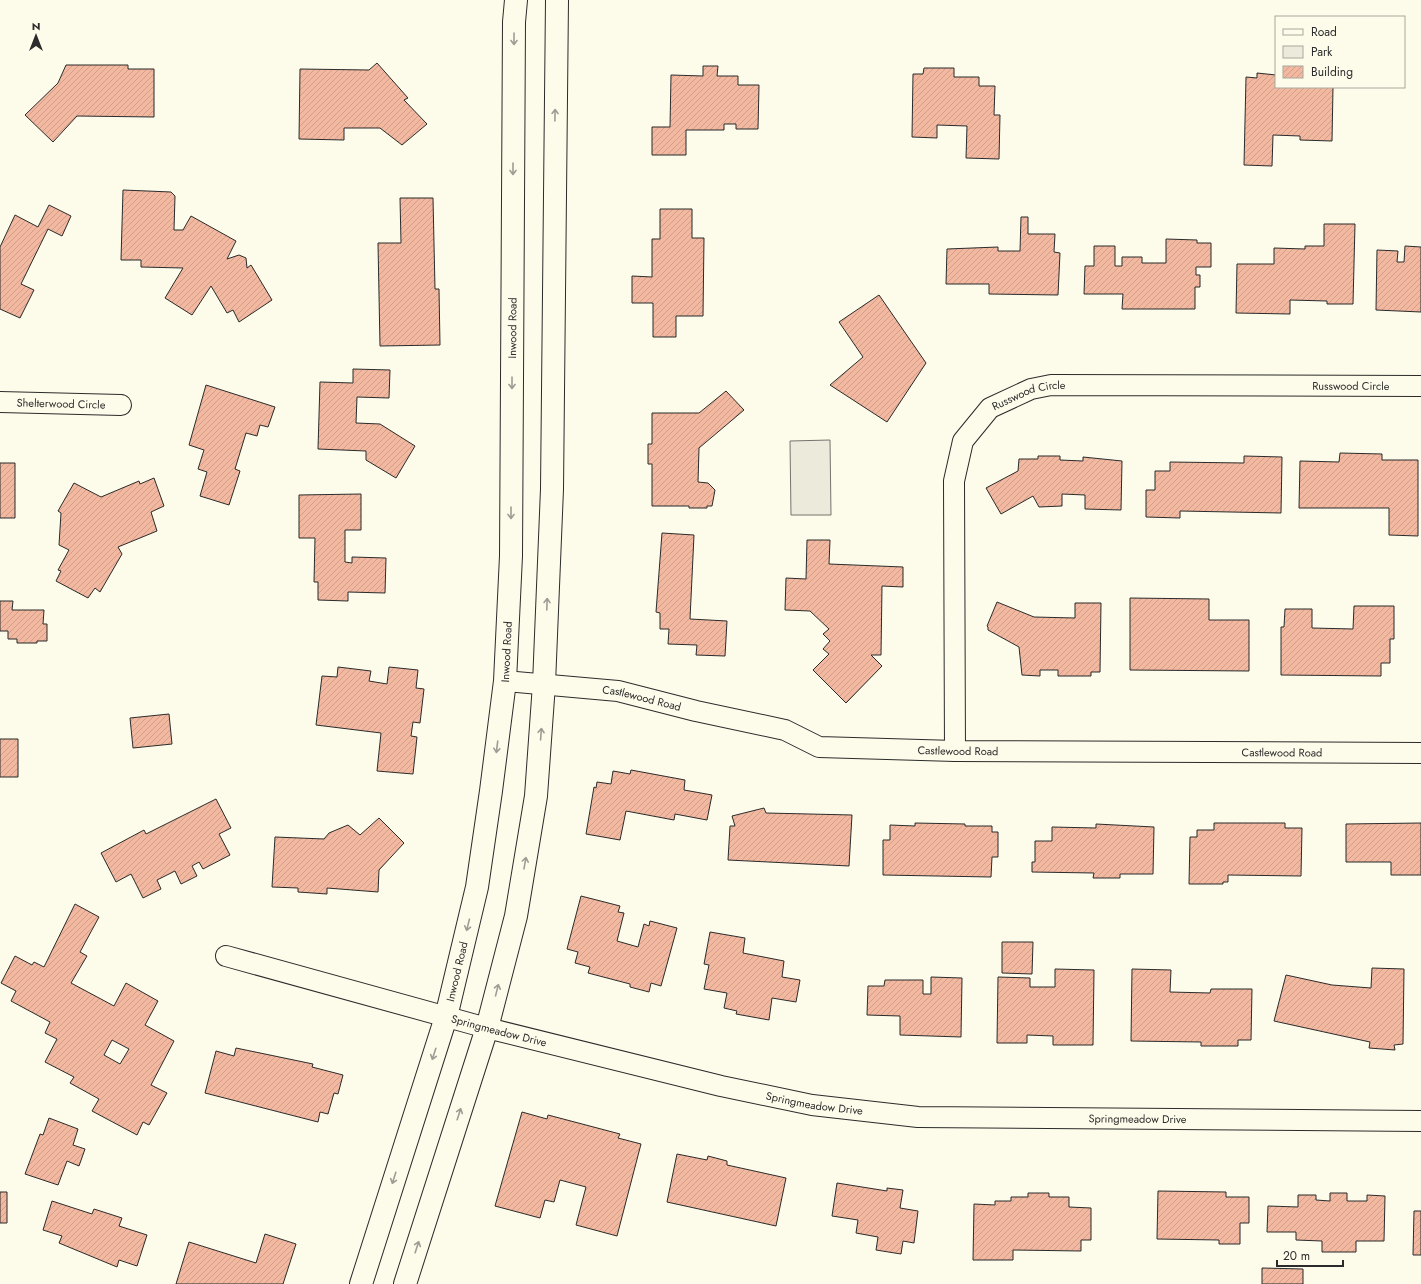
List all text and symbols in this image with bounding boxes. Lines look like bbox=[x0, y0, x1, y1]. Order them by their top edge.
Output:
north arrow bbox=[16, 16, 56, 56]
legend bbox=[1275, 16, 1405, 88]
text: N bbox=[32, 18, 40, 34]
text: Road bbox=[1311, 23, 1337, 41]
one-way arrow bbox=[510, 32, 518, 45]
text: Park bbox=[1311, 43, 1333, 61]
text: Building bbox=[1311, 63, 1353, 81]
one-way arrow bbox=[551, 109, 559, 122]
one-way arrow bbox=[509, 162, 517, 175]
street label: Inwood Road bbox=[504, 297, 520, 359]
one-way arrow bbox=[508, 376, 516, 389]
street label: Russwood Circle bbox=[989, 377, 1066, 414]
street label: Russwood Circle bbox=[1312, 378, 1390, 394]
street label: Shelterwood Circle bbox=[16, 394, 106, 413]
one-way arrow bbox=[507, 506, 515, 519]
one-way arrow bbox=[543, 598, 551, 611]
street label: Inwood Road bbox=[497, 621, 516, 683]
street label: Castlewood Road bbox=[602, 682, 683, 715]
one-way arrow bbox=[537, 728, 544, 741]
one-way arrow bbox=[493, 740, 500, 753]
street label: Castlewood Road bbox=[917, 742, 998, 759]
street label: Castlewood Road bbox=[1242, 744, 1322, 761]
one-way arrow bbox=[521, 857, 529, 870]
one-way arrow bbox=[464, 918, 472, 931]
street label: Inwood Road bbox=[442, 940, 472, 1003]
one-way arrow bbox=[494, 984, 501, 997]
street label: Springmeadow Drive bbox=[449, 1011, 549, 1051]
one-way arrow bbox=[430, 1048, 437, 1061]
street label: Springmeadow Drive bbox=[765, 1088, 864, 1119]
one-way arrow bbox=[456, 1108, 464, 1120]
street label: Springmeadow Drive bbox=[1088, 1110, 1187, 1127]
one-way arrow bbox=[390, 1172, 398, 1184]
one-way arrow bbox=[414, 1241, 421, 1254]
scale bar bbox=[1277, 1242, 1343, 1268]
text: 20 m bbox=[1283, 1247, 1310, 1265]

